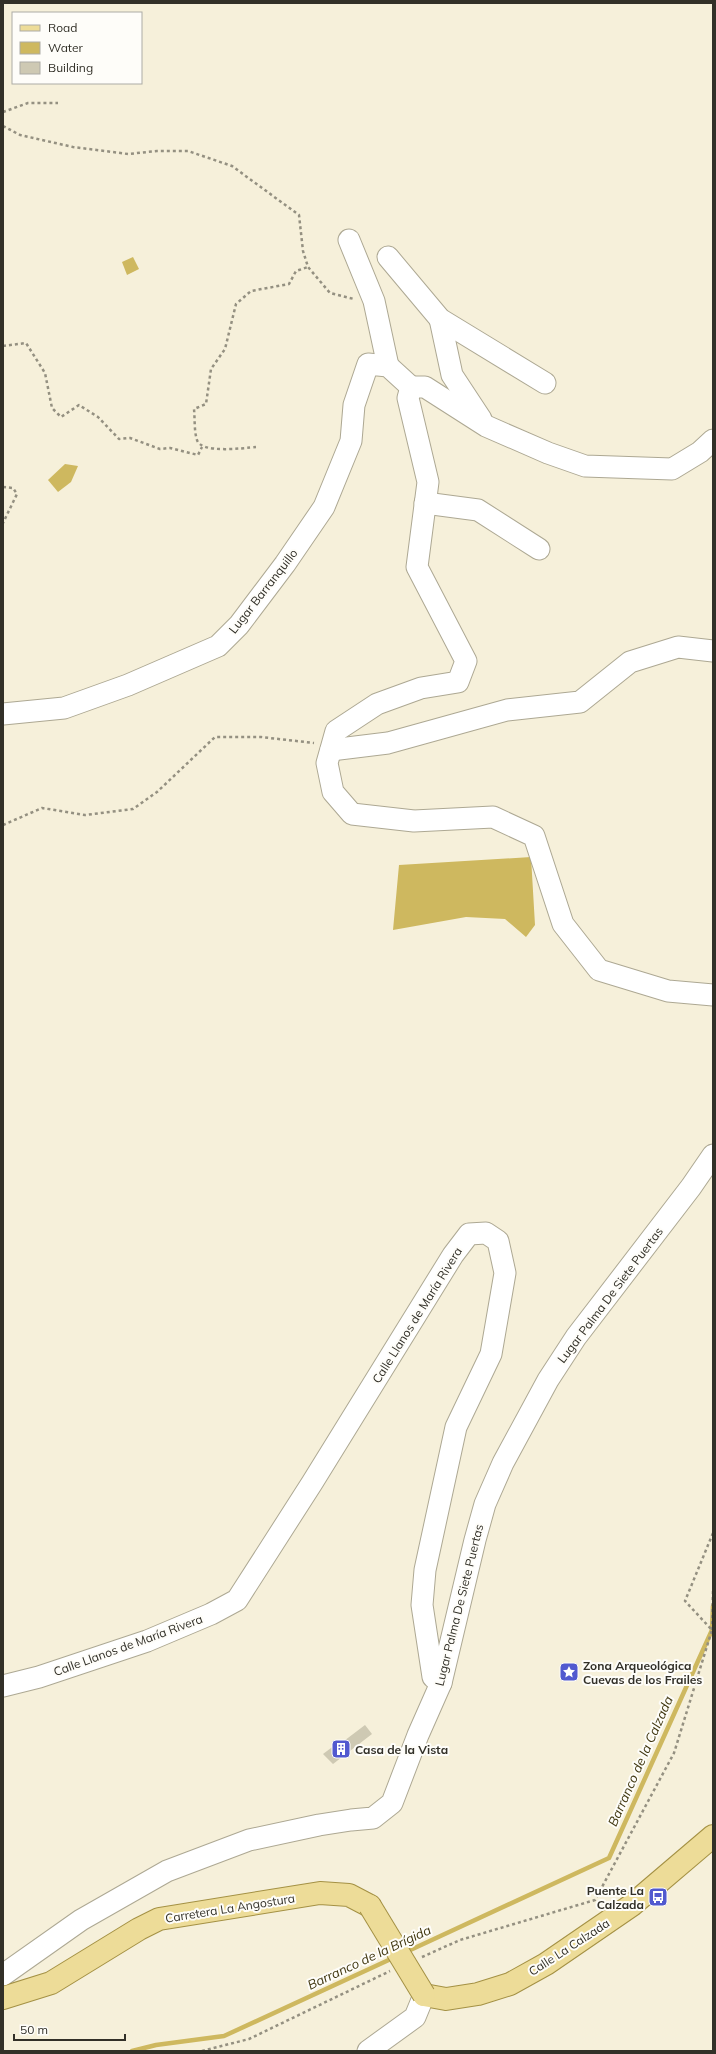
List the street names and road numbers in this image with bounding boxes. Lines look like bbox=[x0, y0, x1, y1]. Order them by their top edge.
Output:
street label: Lugar Barranquillo bbox=[225, 546, 301, 636]
street label: Lugar Palma De Siete Puertas bbox=[554, 1224, 666, 1366]
street label: Calle Llanos de María Rivera bbox=[369, 1244, 465, 1386]
street label: Lugar Palma De Siete Puertas bbox=[432, 1523, 486, 1687]
street label: Calle Llanos de María Rivera bbox=[51, 1611, 205, 1679]
street label: Carretera La Angostura bbox=[164, 1890, 296, 1926]
street label: Calle La Calzada bbox=[526, 1915, 612, 1979]

